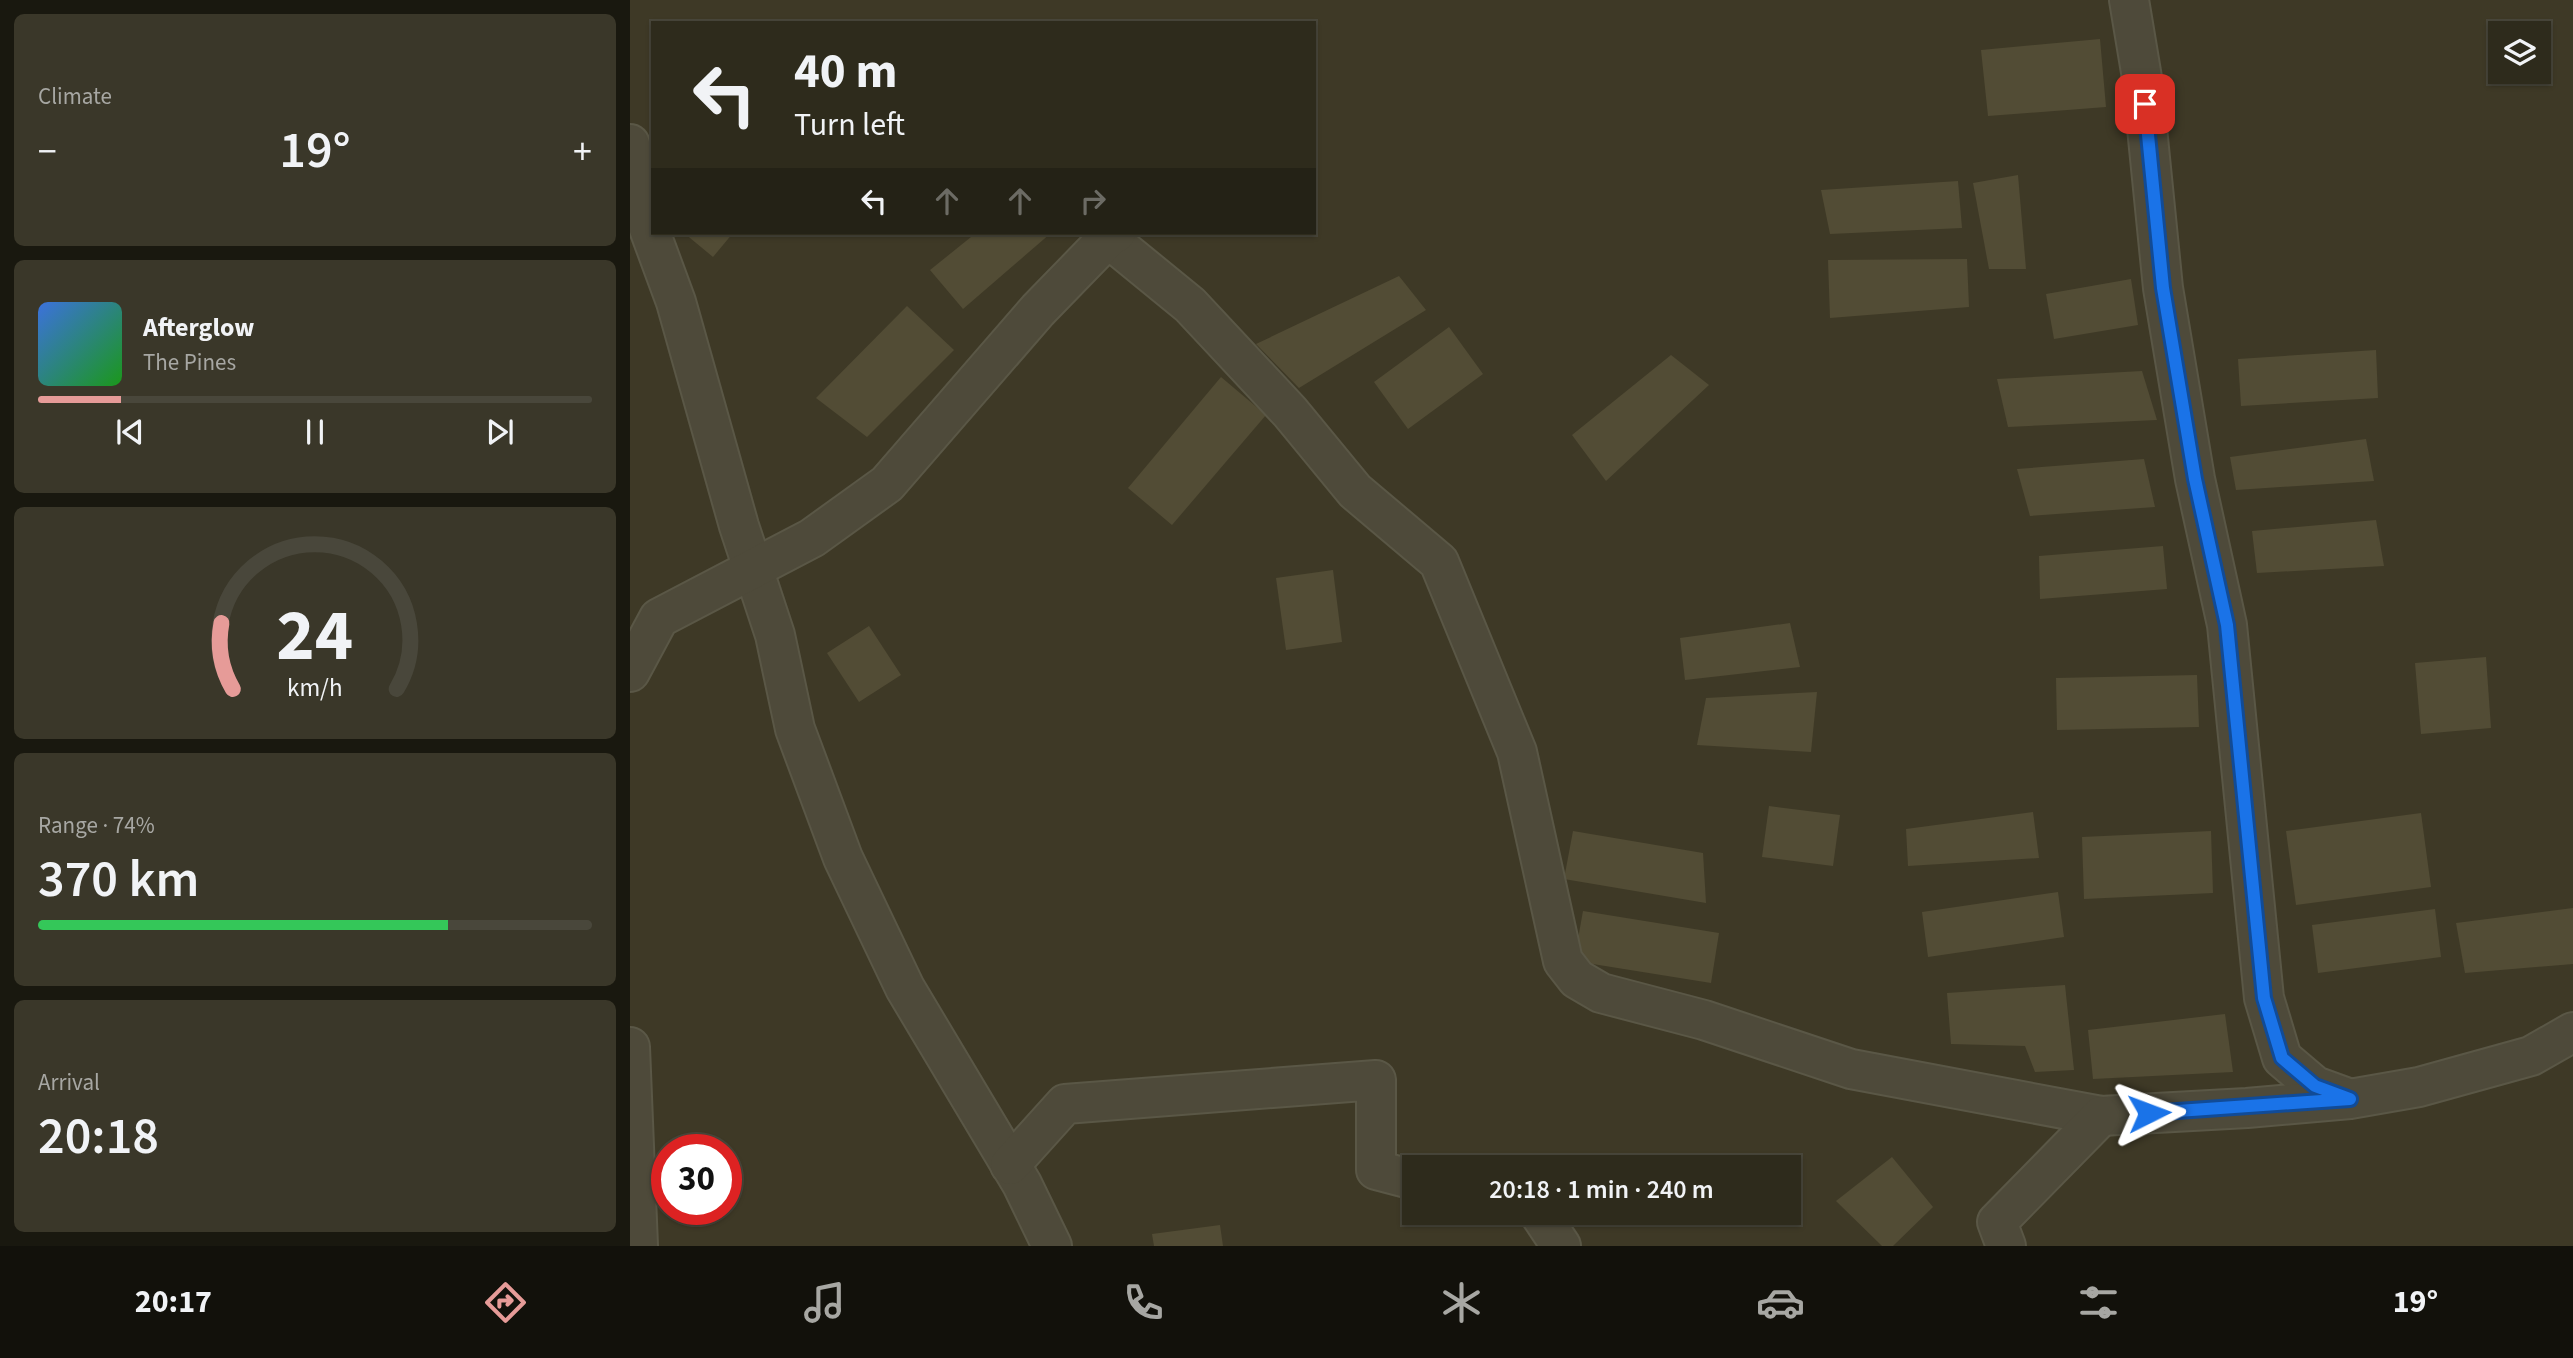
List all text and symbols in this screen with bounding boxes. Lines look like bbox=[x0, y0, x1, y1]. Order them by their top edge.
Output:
map controls bbox=[2488, 21, 2551, 84]
button: layers bbox=[2488, 21, 2551, 84]
text: 40 m bbox=[794, 37, 898, 107]
icon: left bbox=[679, 49, 770, 140]
pin bbox=[2115, 74, 2175, 134]
text: Climate bbox=[38, 80, 112, 113]
icon: arrive bbox=[2126, 85, 2164, 123]
text: Turn left bbox=[794, 102, 905, 148]
text: 19° bbox=[279, 114, 351, 188]
text: − bbox=[38, 125, 57, 179]
text: + bbox=[573, 125, 592, 179]
icon: left bbox=[855, 182, 893, 220]
icon: ahead bbox=[928, 182, 966, 220]
icon: ahead bbox=[1001, 182, 1039, 220]
icon: right bbox=[1074, 182, 1112, 220]
text: Afterglow bbox=[143, 309, 254, 346]
text: The Pines bbox=[143, 346, 236, 379]
icon: previous bbox=[111, 413, 149, 451]
icon: pause bbox=[296, 413, 334, 451]
icon: next bbox=[481, 413, 519, 451]
text: 24 bbox=[277, 584, 353, 688]
text: km/h bbox=[287, 670, 343, 706]
text: Range · 74% bbox=[38, 809, 155, 842]
text: 370 km bbox=[38, 843, 199, 917]
text: Arrival bbox=[38, 1066, 100, 1099]
position arrow bbox=[2112, 1076, 2186, 1150]
text: 20:18 bbox=[38, 1100, 159, 1174]
speed limit sign: 30 bbox=[651, 1134, 742, 1225]
text: 20:18 · 1 min · 240 m bbox=[1489, 1171, 1714, 1208]
icon: directions bbox=[481, 1278, 530, 1327]
icon: music bbox=[800, 1278, 849, 1327]
icon: phone bbox=[1119, 1278, 1168, 1327]
icon: climate bbox=[1437, 1278, 1486, 1327]
icon: car bbox=[1756, 1278, 1805, 1327]
icon: filters bbox=[2074, 1278, 2123, 1327]
text: 20:17 bbox=[135, 1279, 212, 1325]
text: 19° bbox=[2393, 1279, 2438, 1325]

